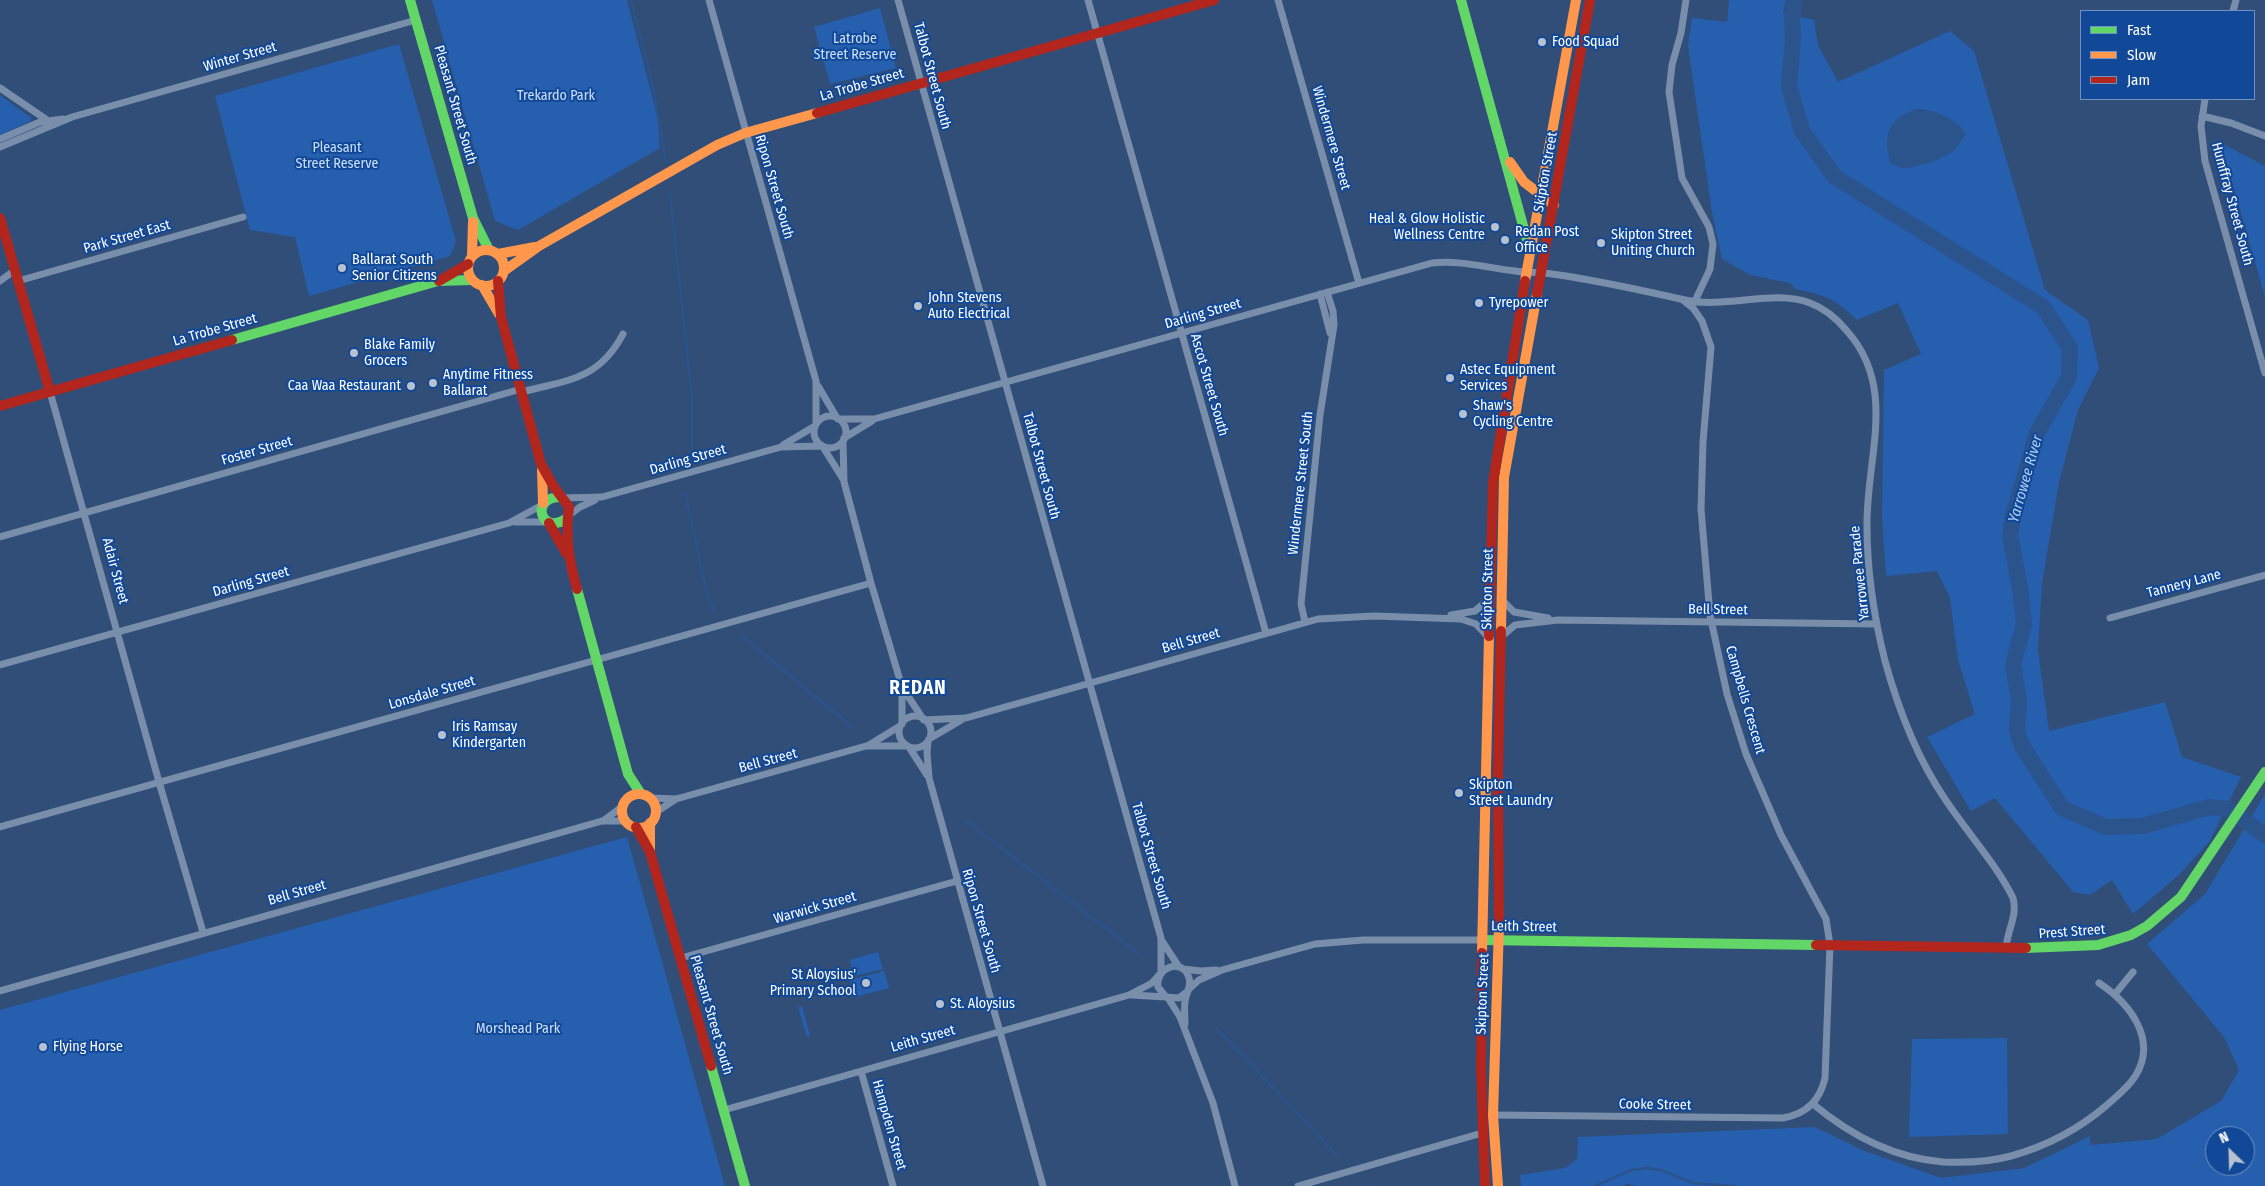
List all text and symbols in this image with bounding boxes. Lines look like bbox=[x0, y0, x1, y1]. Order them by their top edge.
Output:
legend bbox=[2080, 10, 2255, 100]
street label: Talbot Street South bbox=[910, 21, 954, 131]
text: Fast bbox=[2127, 21, 2151, 39]
park label: Latrobe Street Reserve bbox=[814, 31, 896, 64]
place label: Food Squad bbox=[1552, 34, 1619, 50]
marker: Food Squad bbox=[1536, 36, 1548, 48]
street label: Winter Street bbox=[202, 39, 278, 75]
street label: Pleasant Street South bbox=[430, 43, 480, 167]
text: Slow bbox=[2127, 46, 2156, 64]
street label: La Trobe Street bbox=[818, 65, 906, 105]
text: Jam bbox=[2127, 71, 2150, 89]
street label: Windermere Street bbox=[1308, 84, 1354, 192]
park label: Trekardo Park bbox=[517, 88, 595, 104]
street label: Skipton Street bbox=[1531, 131, 1561, 213]
street label: Ripon Street South bbox=[751, 133, 797, 241]
park label: Pleasant Street Reserve bbox=[296, 140, 378, 172]
street label: Humffray Street South bbox=[2207, 140, 2257, 268]
place label: Heal & Glow Holistic Wellness Centre bbox=[1369, 211, 1485, 243]
street label: Park Street East bbox=[82, 217, 172, 257]
marker: Heal & Glow Holistic Wellness Centre bbox=[1489, 221, 1501, 233]
place label: Redan Post Office bbox=[1515, 224, 1579, 256]
place label: Skipton Street Uniting Church bbox=[1611, 227, 1695, 260]
marker: Redan Post Office bbox=[1499, 234, 1511, 246]
marker: Skipton Street Uniting Church bbox=[1595, 237, 1607, 249]
place label: Ballarat South Senior Citizens bbox=[352, 252, 437, 284]
marker: Ballarat South Senior Citizens bbox=[336, 262, 348, 274]
place label: John Stevens Auto Electrical bbox=[928, 290, 1010, 322]
street label: Darling Street bbox=[1163, 295, 1243, 333]
place label: Tyrepower bbox=[1489, 295, 1548, 311]
marker: Tyrepower bbox=[1473, 297, 1485, 309]
marker: John Stevens Auto Electrical bbox=[912, 300, 924, 312]
street label: La Trobe Street bbox=[171, 310, 259, 350]
street label: Ascot Street South bbox=[1186, 332, 1232, 438]
place label: Blake Family Grocers bbox=[364, 337, 435, 370]
marker: Blake Family Grocers bbox=[348, 347, 360, 359]
place label: Astec Equipment Services bbox=[1460, 362, 1556, 394]
place label: Anytime Fitness Ballarat bbox=[443, 367, 533, 400]
marker: Astec Equipment Services bbox=[1444, 372, 1456, 384]
marker: Anytime Fitness Ballarat bbox=[427, 377, 439, 389]
place label: Caa Waa Restaurant bbox=[288, 378, 401, 394]
marker: Caa Waa Restaurant bbox=[405, 380, 417, 392]
place label: Shaw's Cycling Centre bbox=[1473, 398, 1553, 431]
marker: Shaw's Cycling Centre bbox=[1457, 408, 1469, 420]
street label: Windermere Street South bbox=[1285, 410, 1317, 556]
street label: Talbot Street South bbox=[1019, 411, 1063, 521]
street label: Foster Street bbox=[220, 433, 294, 469]
water label: Yarrowee River bbox=[2005, 433, 2047, 525]
street label: Darling Street bbox=[648, 441, 728, 479]
street label: Yarrowee Parade bbox=[1847, 525, 1873, 621]
street label: Adair Street bbox=[98, 536, 132, 606]
street label: Skipton Street bbox=[1479, 548, 1497, 630]
street label: Darling Street bbox=[211, 563, 291, 601]
street label: Tannery Lane bbox=[2145, 566, 2223, 602]
street label: Bell Street bbox=[1688, 601, 1748, 619]
street label: Bell Street bbox=[1160, 625, 1222, 657]
street label: Campbells Crescent bbox=[1721, 644, 1769, 756]
street label: Lonsdale Street bbox=[387, 673, 477, 713]
district label: REDAN bbox=[889, 678, 947, 700]
place label: Iris Ramsay Kindergarten bbox=[452, 719, 526, 752]
marker: Iris Ramsay Kindergarten bbox=[436, 729, 448, 741]
street label: Bell Street bbox=[737, 745, 799, 777]
place label: Skipton Street Laundry bbox=[1469, 777, 1553, 810]
marker: Skipton Street Laundry bbox=[1453, 787, 1465, 799]
street label: Talbot Street South bbox=[1128, 801, 1174, 911]
street label: Ripon Street South bbox=[958, 867, 1004, 975]
street label: Bell Street bbox=[266, 877, 328, 909]
street label: Warwick Street bbox=[772, 888, 858, 928]
street label: Leith Street bbox=[1491, 918, 1557, 936]
street label: Prest Street bbox=[2038, 921, 2106, 943]
street label: Pleasant Street South bbox=[686, 953, 736, 1077]
street label: Skipton Street bbox=[1473, 953, 1493, 1035]
place label: St Aloysius' Primary School bbox=[770, 967, 856, 1000]
marker: St Aloysius' Primary School bbox=[860, 977, 872, 989]
place label: St. Aloysius bbox=[950, 996, 1015, 1012]
marker: St. Aloysius bbox=[934, 998, 946, 1010]
park label: Morshead Park bbox=[476, 1021, 560, 1037]
street label: Leith Street bbox=[889, 1022, 957, 1056]
place label: Flying Horse bbox=[53, 1039, 123, 1055]
marker: Flying Horse bbox=[37, 1041, 49, 1053]
street label: Hampden Street bbox=[868, 1078, 910, 1172]
street label: Cooke Street bbox=[1619, 1096, 1691, 1114]
north arrow bbox=[2205, 1126, 2255, 1176]
text: N bbox=[2217, 1128, 2231, 1147]

